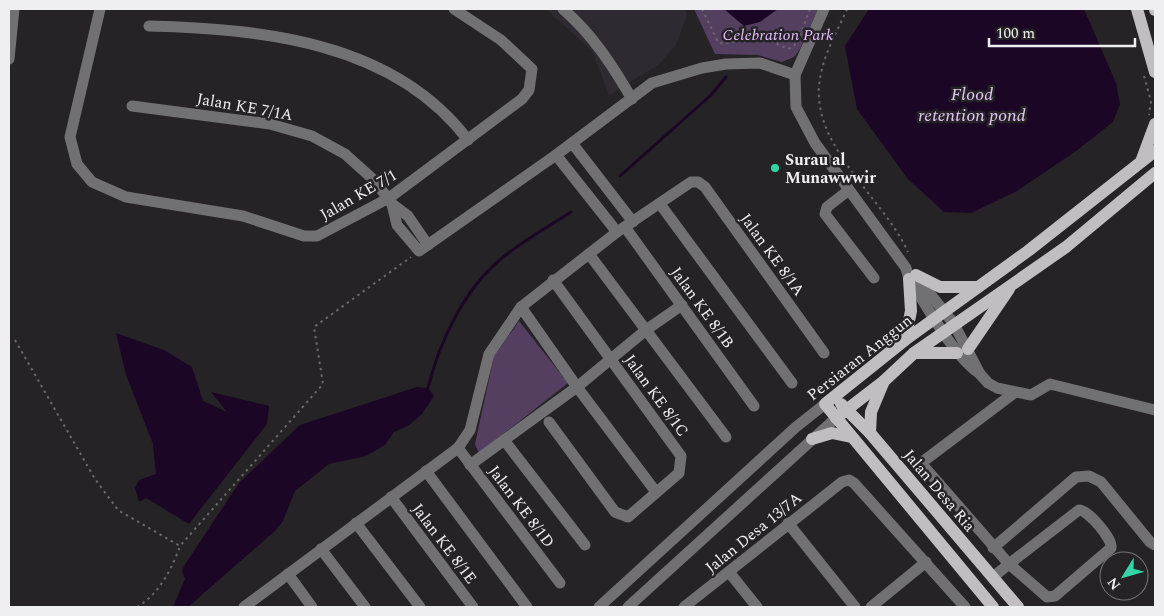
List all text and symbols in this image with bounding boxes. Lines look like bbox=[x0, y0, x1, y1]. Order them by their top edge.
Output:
scale bar bbox=[989, 15, 1135, 47]
text: 100 m bbox=[996, 22, 1035, 45]
park label: Celebration Park bbox=[723, 23, 834, 47]
water label: Flood retention pond bbox=[918, 81, 1026, 129]
street label: Jalan KE 7/1A bbox=[195, 87, 295, 127]
place label: Surau al Munawwwir bbox=[785, 148, 876, 190]
marker: Surau al Munawwwir bbox=[769, 162, 781, 174]
street label: Jalan KE 7/1 bbox=[316, 163, 401, 227]
street label: Jalan KE 8/1A bbox=[734, 208, 810, 301]
street label: Jalan KE 8/1B bbox=[664, 262, 740, 353]
street label: Persiaran Anggun bbox=[802, 309, 917, 407]
street label: Jalan KE 8/1C bbox=[618, 349, 694, 442]
street label: Jalan Desa Ria bbox=[897, 444, 981, 537]
street label: Jalan KE 8/1D bbox=[482, 460, 560, 553]
street label: Jalan Desa 13/7A bbox=[700, 486, 807, 579]
street label: Jalan KE 8/1E bbox=[406, 498, 483, 589]
north arrow bbox=[1099, 551, 1149, 601]
text: N bbox=[1102, 573, 1126, 594]

